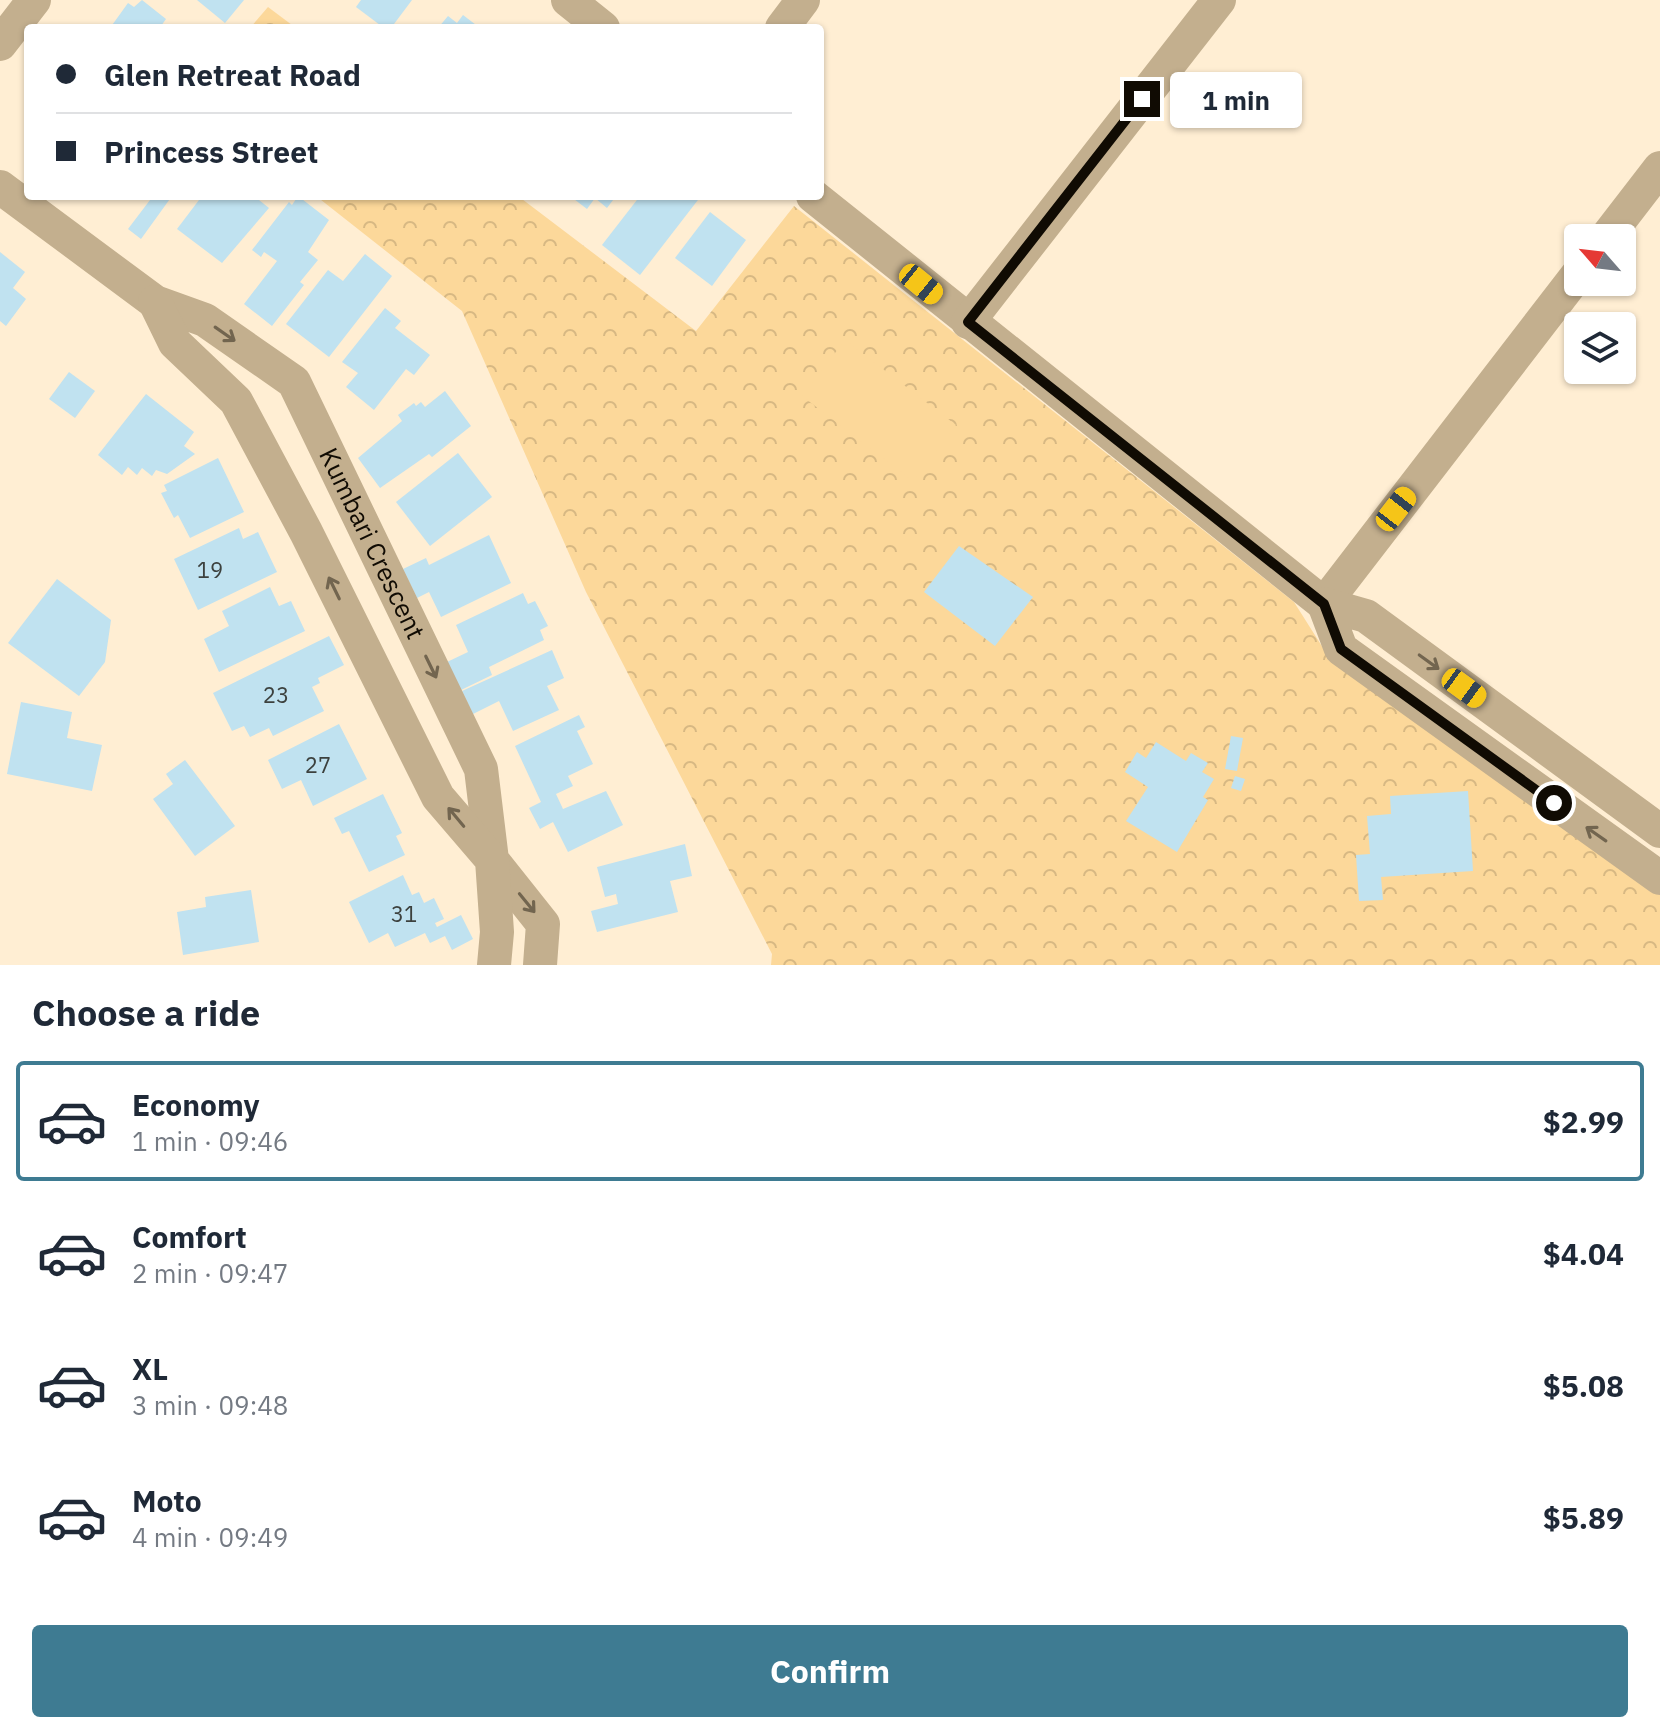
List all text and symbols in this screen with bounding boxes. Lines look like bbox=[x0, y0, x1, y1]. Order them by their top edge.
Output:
text: Glen Retreat Road bbox=[104, 55, 361, 94]
callout: 1 min bbox=[1170, 71, 1302, 127]
route end bbox=[1124, 81, 1160, 117]
text: 1 min bbox=[1202, 83, 1270, 117]
text: Princess Street bbox=[104, 132, 319, 171]
north arrow bbox=[1564, 224, 1636, 296]
map controls bbox=[1564, 224, 1636, 384]
car bbox=[895, 260, 947, 308]
button: layers bbox=[1564, 312, 1636, 384]
one-way arrow bbox=[214, 326, 236, 342]
street label: Kumbari Crescent bbox=[312, 442, 434, 644]
car bbox=[1372, 483, 1420, 535]
house number: 19 bbox=[197, 555, 223, 584]
one-way arrow bbox=[325, 577, 340, 600]
one-way arrow bbox=[1418, 654, 1440, 671]
one-way arrow bbox=[425, 655, 440, 678]
car bbox=[1438, 664, 1490, 712]
house number: 23 bbox=[263, 680, 289, 709]
house number: 27 bbox=[305, 750, 331, 779]
route start bbox=[1536, 785, 1572, 821]
one-way arrow bbox=[447, 807, 465, 828]
one-way arrow bbox=[1585, 825, 1607, 842]
one-way arrow bbox=[518, 892, 535, 913]
house number: 31 bbox=[391, 899, 417, 928]
text: Choose a ride bbox=[32, 989, 260, 1036]
icon: car bbox=[36, 1085, 108, 1157]
text: Economy bbox=[132, 1085, 260, 1124]
text: $2.99 bbox=[1543, 1102, 1624, 1141]
text: 1 min · 09:46 bbox=[132, 1124, 288, 1158]
icon: car bbox=[36, 1217, 108, 1289]
text: Comfort bbox=[132, 1217, 247, 1256]
text: $4.04 bbox=[1543, 1234, 1624, 1273]
text: 2 min · 09:47 bbox=[132, 1256, 288, 1290]
icon: car bbox=[36, 1349, 108, 1421]
text: XL bbox=[132, 1349, 168, 1388]
text: $5.08 bbox=[1543, 1366, 1624, 1405]
text: 3 min · 09:48 bbox=[132, 1388, 288, 1422]
icon: car bbox=[36, 1481, 108, 1553]
text: Moto bbox=[132, 1481, 202, 1520]
text: $5.89 bbox=[1543, 1498, 1624, 1537]
text: 4 min · 09:49 bbox=[132, 1520, 288, 1554]
button: Confirm bbox=[32, 1625, 1628, 1717]

